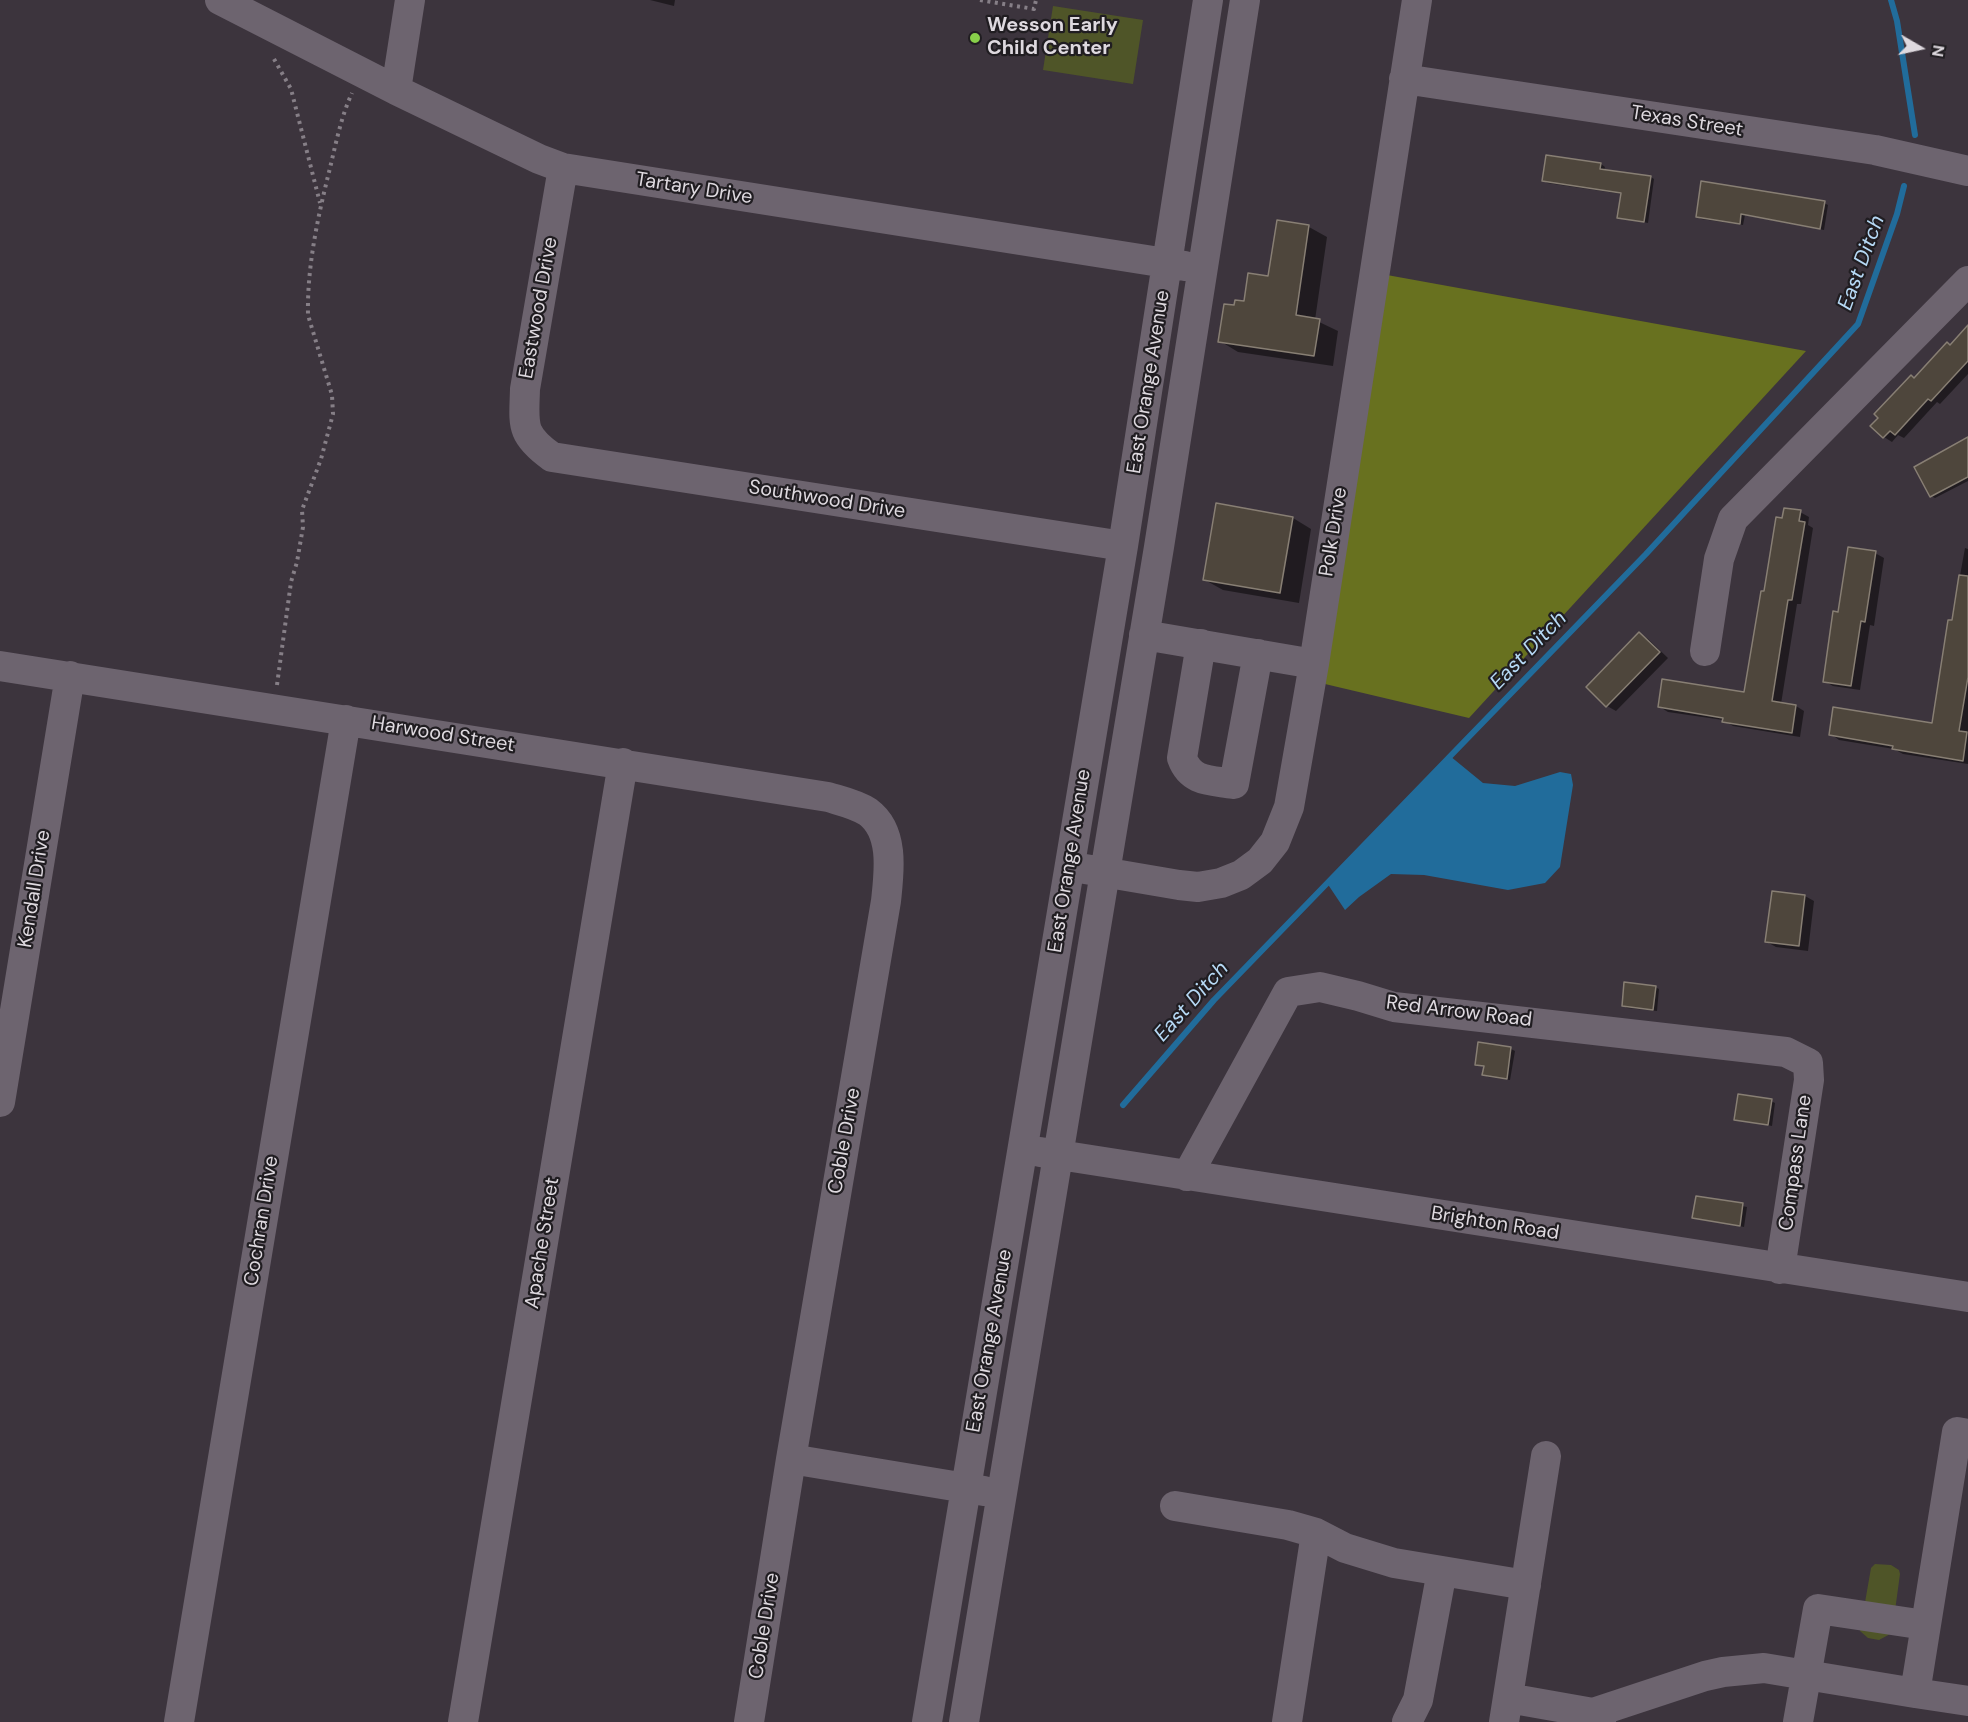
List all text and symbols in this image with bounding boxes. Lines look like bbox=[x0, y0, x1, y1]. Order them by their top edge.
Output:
place label: Wesson Early Child Center bbox=[987, 14, 1118, 61]
north arrow bbox=[1890, 18, 1950, 78]
marker: Wesson Early Child Center bbox=[968, 31, 982, 45]
text: N bbox=[1927, 43, 1950, 58]
street label: Texas Street bbox=[1629, 101, 1745, 143]
street label: Tartary Drive bbox=[634, 168, 754, 210]
water label: East Ditch bbox=[1833, 212, 1891, 314]
street label: Eastwood Drive bbox=[515, 235, 563, 381]
street label: East Orange Avenue bbox=[1123, 288, 1175, 476]
street label: Southwood Drive bbox=[747, 476, 907, 524]
street label: Polk Drive bbox=[1315, 486, 1353, 578]
water label: East Ditch bbox=[1486, 607, 1572, 695]
street label: Harwood Street bbox=[369, 712, 517, 758]
street label: East Orange Avenue bbox=[1044, 767, 1096, 955]
street label: Kendall Drive bbox=[14, 828, 56, 950]
water label: East Ditch bbox=[1150, 957, 1234, 1047]
street label: Red Arrow Road bbox=[1385, 991, 1533, 1033]
street label: Coble Drive bbox=[824, 1086, 866, 1196]
street label: Compass Lane bbox=[1775, 1093, 1817, 1233]
street label: Cochran Drive bbox=[240, 1154, 284, 1288]
street label: Apache Street bbox=[521, 1175, 565, 1311]
street label: Brighton Road bbox=[1429, 1202, 1561, 1246]
street label: East Orange Avenue bbox=[962, 1248, 1018, 1434]
street label: Coble Drive bbox=[745, 1571, 785, 1681]

